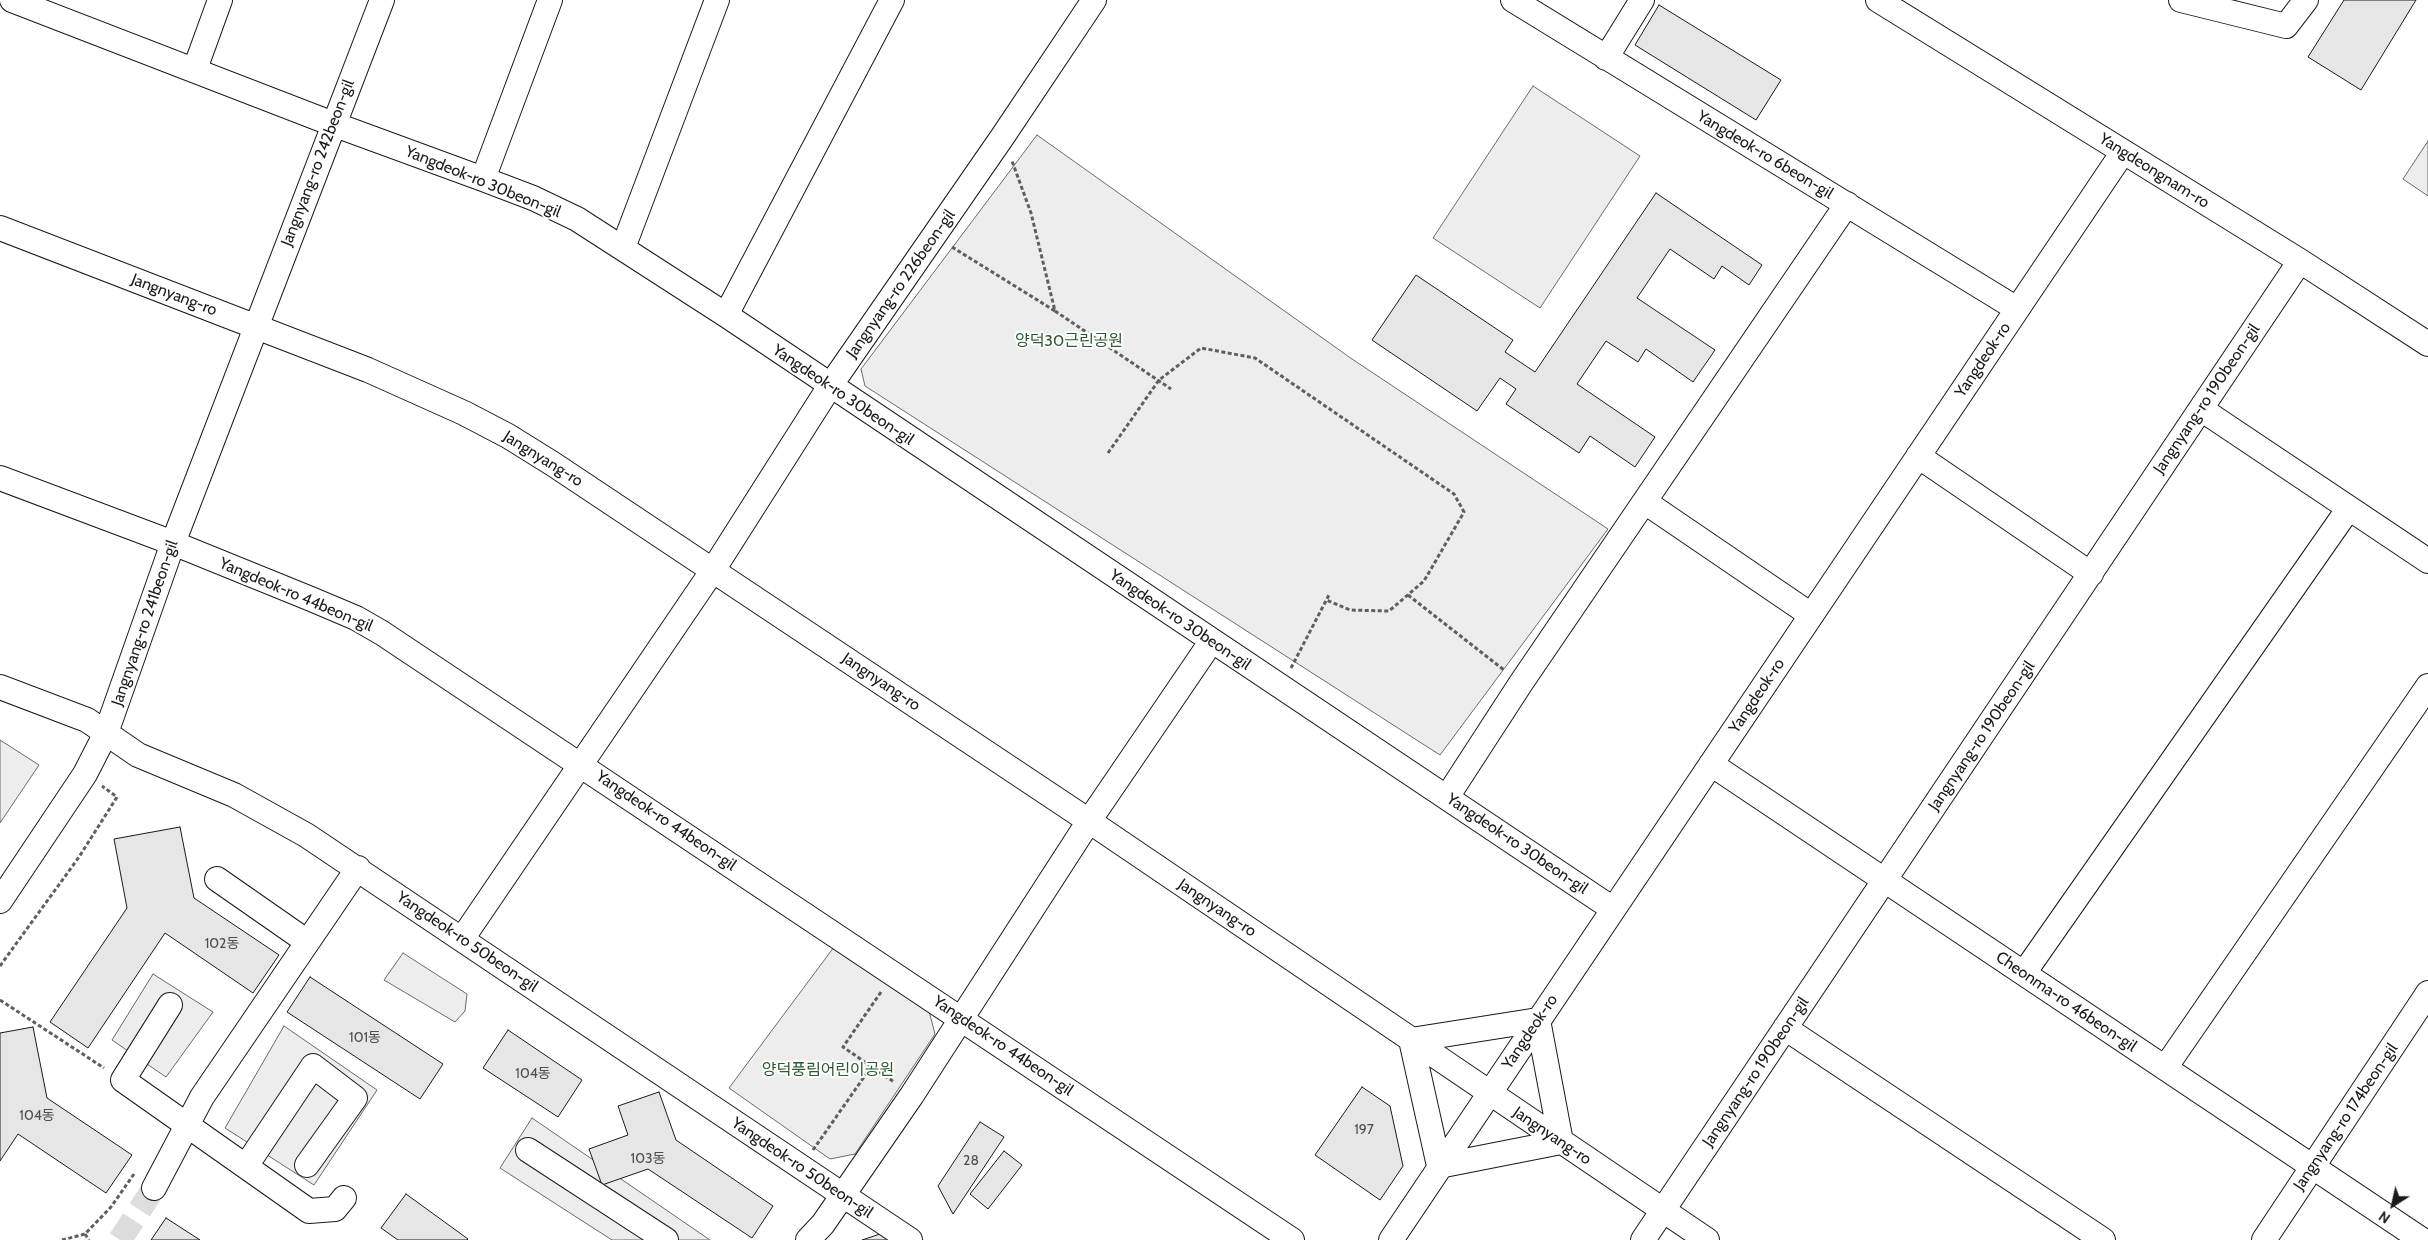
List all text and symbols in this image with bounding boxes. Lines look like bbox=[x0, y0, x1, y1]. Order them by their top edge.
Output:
street label: Jangnyang-ro 242beon-gil bbox=[277, 77, 359, 249]
street label: Yangdeok-ro 6beon-gil bbox=[1693, 107, 1837, 203]
street label: Yangdeongnam-ro bbox=[2095, 129, 2213, 213]
street label: Yangdeok-ro 30beon-gil bbox=[402, 142, 564, 222]
street label: Jangnyang-ro 226beon-gil bbox=[842, 206, 960, 362]
street label: Jangnyang-ro bbox=[128, 270, 220, 320]
street label: Yangdeok-ro bbox=[1951, 319, 2015, 401]
street label: Jangnyang-ro 190beon-gil bbox=[2150, 321, 2264, 477]
park label: 양덕30근린공원 bbox=[1015, 331, 1123, 351]
street label: Yangdeok-ro 30beon-gil bbox=[769, 341, 917, 449]
street label: Jangnyang-ro bbox=[500, 427, 586, 491]
street label: Jangnyang-ro 241beon-gil bbox=[108, 538, 182, 708]
street label: Yangdeok-ro 44beon-gil bbox=[216, 554, 376, 636]
street label: Yangdeok-ro 30beon-gil bbox=[1106, 566, 1254, 674]
street label: Jangnyang-ro bbox=[838, 649, 924, 715]
street label: Yangdeok-ro bbox=[1725, 655, 1789, 737]
street label: Jangnyang-ro 190beon-gil bbox=[1925, 658, 2039, 814]
street label: Yangdeok-ro 44beon-gil bbox=[592, 767, 740, 875]
street label: Yangdeok-ro 30beon-gil bbox=[1443, 790, 1591, 898]
street label: Jangnyang-ro bbox=[1174, 875, 1260, 941]
street label: Yangdeok-ro 50beon-gil bbox=[393, 888, 541, 996]
house number: 102동 bbox=[205, 936, 239, 952]
street label: Cheonma-ro 46beon-gil bbox=[1992, 948, 2140, 1056]
street label: Yangdeok-ro bbox=[1498, 991, 1562, 1073]
street label: Yangdeok-ro 44beon-gil bbox=[929, 992, 1077, 1100]
street label: Jangnyang-ro 190beon-gil bbox=[1699, 994, 1813, 1150]
house number: 101동 bbox=[349, 1030, 381, 1046]
street label: Jangnyang-ro 174beon-gil bbox=[2290, 1040, 2402, 1194]
park label: 양덕풍림어린이공원 bbox=[762, 1060, 894, 1080]
house number: 104동 bbox=[515, 1066, 551, 1082]
street label: Jangnyang-ro bbox=[1509, 1103, 1595, 1169]
house number: 104동 bbox=[19, 1108, 55, 1124]
street label: Yangdeok-ro 50beon-gil bbox=[728, 1114, 876, 1222]
house number: 197 bbox=[1354, 1122, 1374, 1138]
house number: 103동 bbox=[631, 1151, 665, 1167]
house number: 28 bbox=[963, 1153, 979, 1169]
north arrow bbox=[2368, 1180, 2418, 1230]
text: N bbox=[2375, 1207, 2394, 1228]

